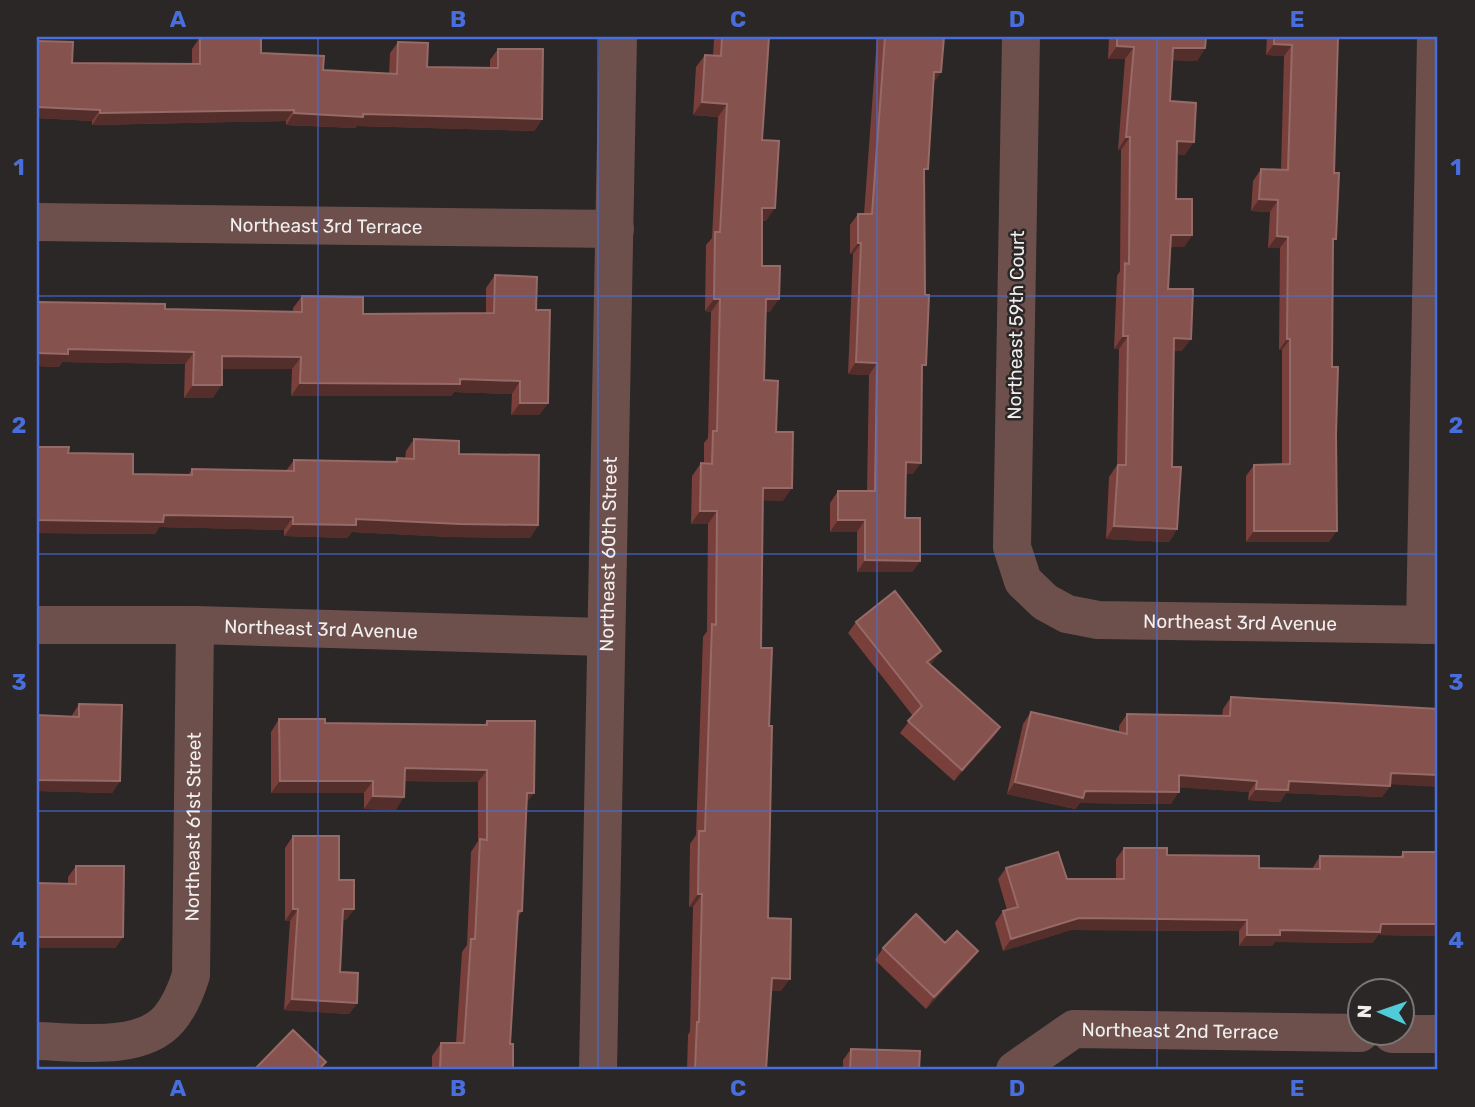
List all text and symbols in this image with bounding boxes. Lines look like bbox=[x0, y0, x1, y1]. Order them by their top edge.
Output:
text: A bbox=[170, 5, 187, 33]
text: B bbox=[450, 5, 466, 33]
text: C bbox=[730, 5, 746, 33]
text: D bbox=[1009, 5, 1025, 33]
text: E bbox=[1290, 5, 1304, 33]
text: 1 bbox=[13, 153, 25, 181]
text: 1 bbox=[1450, 153, 1462, 181]
street label: Northeast 3rd Terrace bbox=[229, 213, 423, 238]
street label: Northeast 59th Court bbox=[1003, 230, 1029, 420]
text: 2 bbox=[12, 411, 26, 439]
text: 2 bbox=[1449, 411, 1463, 439]
street label: Northeast 60th Street bbox=[595, 456, 621, 652]
street label: Northeast 3rd Avenue bbox=[1143, 609, 1337, 635]
street label: Northeast 3rd Avenue bbox=[224, 614, 418, 643]
text: 3 bbox=[11, 668, 27, 696]
text: 3 bbox=[1448, 668, 1464, 696]
street label: Northeast 61st Street bbox=[180, 731, 205, 922]
text: 4 bbox=[11, 926, 27, 954]
text: 4 bbox=[1448, 926, 1464, 954]
north arrow bbox=[1346, 978, 1416, 1048]
text: N bbox=[1353, 1004, 1376, 1019]
street label: Northeast 2nd Terrace bbox=[1081, 1018, 1279, 1043]
text: A bbox=[170, 1074, 187, 1102]
text: B bbox=[450, 1074, 466, 1102]
text: C bbox=[730, 1074, 746, 1102]
text: D bbox=[1009, 1074, 1025, 1102]
text: E bbox=[1290, 1074, 1304, 1102]

